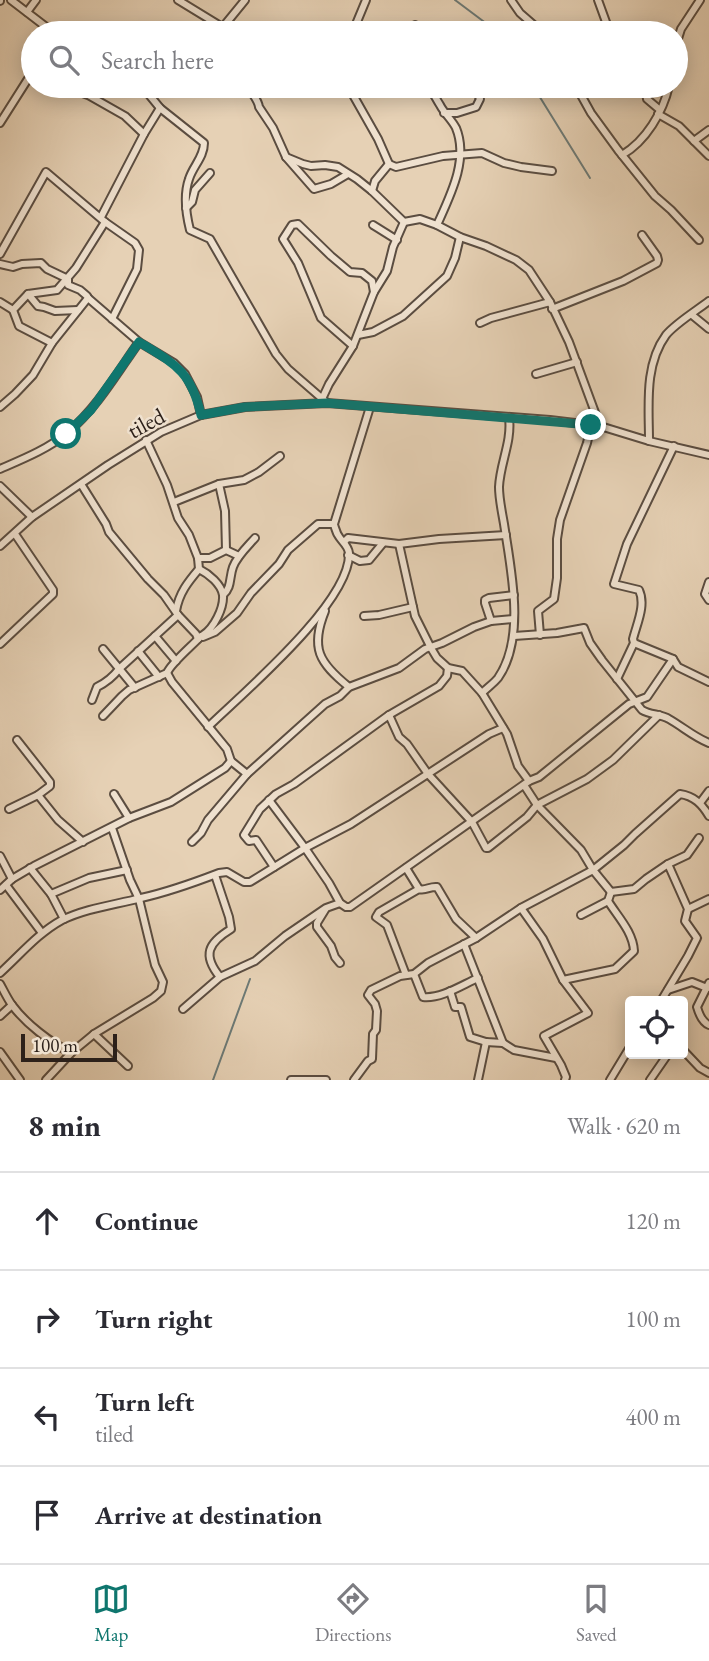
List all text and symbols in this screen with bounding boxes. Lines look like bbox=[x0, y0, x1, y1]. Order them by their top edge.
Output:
search box bbox=[21, 21, 688, 98]
icon: search bbox=[45, 41, 83, 79]
text: Search here bbox=[101, 43, 214, 77]
street label: tiled bbox=[122, 400, 170, 445]
route end bbox=[575, 409, 606, 440]
route start bbox=[50, 418, 81, 449]
map controls bbox=[625, 996, 688, 1059]
button: locate bbox=[625, 996, 688, 1059]
scale bar bbox=[21, 1031, 117, 1063]
text: 100 m bbox=[32, 1033, 78, 1058]
text: 8 min bbox=[28, 1106, 101, 1145]
text: Walk · 620 m bbox=[567, 1111, 681, 1141]
icon: ahead bbox=[28, 1202, 66, 1240]
text: Continue bbox=[95, 1204, 198, 1238]
text: 120 m bbox=[625, 1206, 681, 1236]
icon: right bbox=[28, 1300, 66, 1338]
text: Turn right bbox=[95, 1302, 213, 1336]
text: 100 m bbox=[625, 1304, 681, 1334]
text: Turn left bbox=[95, 1385, 194, 1419]
icon: left bbox=[28, 1398, 66, 1436]
text: 400 m bbox=[625, 1402, 681, 1432]
text: tiled bbox=[95, 1419, 134, 1449]
icon: arrive bbox=[28, 1496, 66, 1534]
text: Arrive at destination bbox=[95, 1498, 322, 1532]
tab: Map bbox=[92, 1580, 130, 1647]
tab: Directions bbox=[315, 1580, 391, 1647]
tab: Saved bbox=[576, 1580, 617, 1647]

